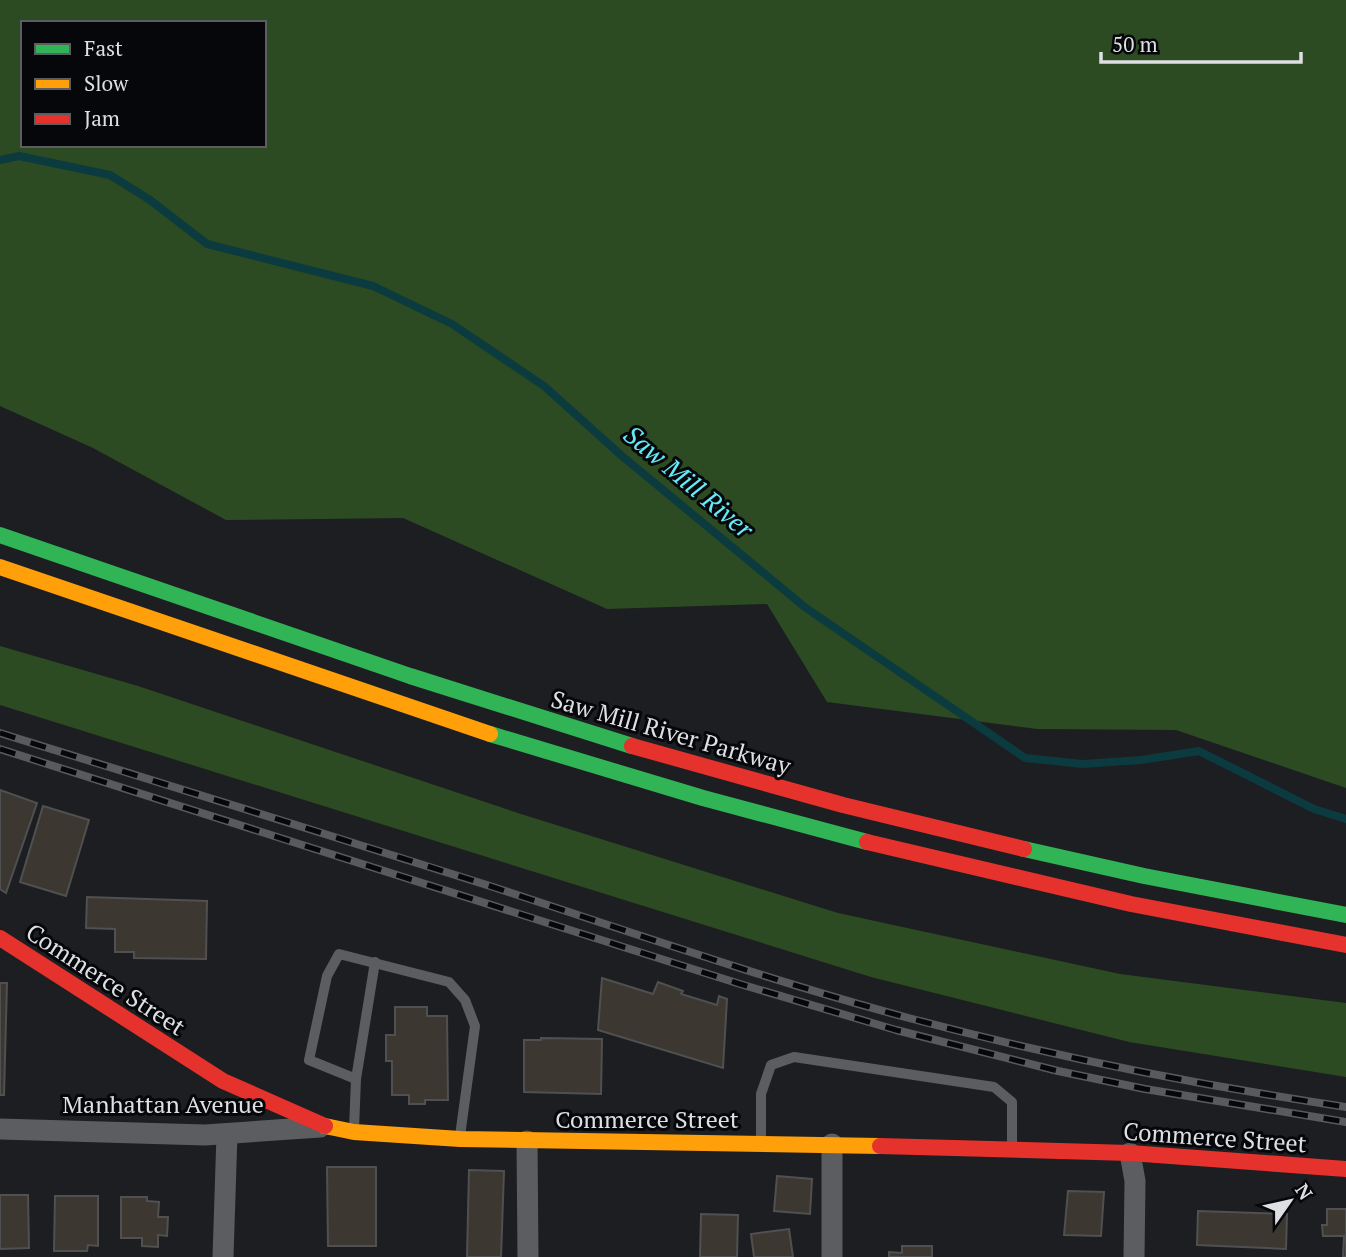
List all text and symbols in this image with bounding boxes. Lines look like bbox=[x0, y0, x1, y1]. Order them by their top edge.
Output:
legend bbox=[21, 21, 266, 147]
scale bar bbox=[1101, 21, 1300, 65]
text: 50 m bbox=[1112, 30, 1158, 58]
text: Fast bbox=[84, 34, 123, 62]
text: Slow bbox=[84, 69, 129, 97]
text: Jam bbox=[84, 104, 120, 132]
water label: Saw Mill River bbox=[617, 417, 761, 546]
street label: Saw Mill River Parkway bbox=[548, 682, 795, 782]
street label: Commerce Street bbox=[20, 916, 192, 1042]
street label: Manhattan Avenue bbox=[62, 1088, 264, 1120]
street label: Commerce Street bbox=[555, 1103, 739, 1135]
street label: Commerce Street bbox=[1122, 1115, 1308, 1159]
north arrow bbox=[1255, 1166, 1325, 1236]
text: N bbox=[1290, 1178, 1319, 1205]

